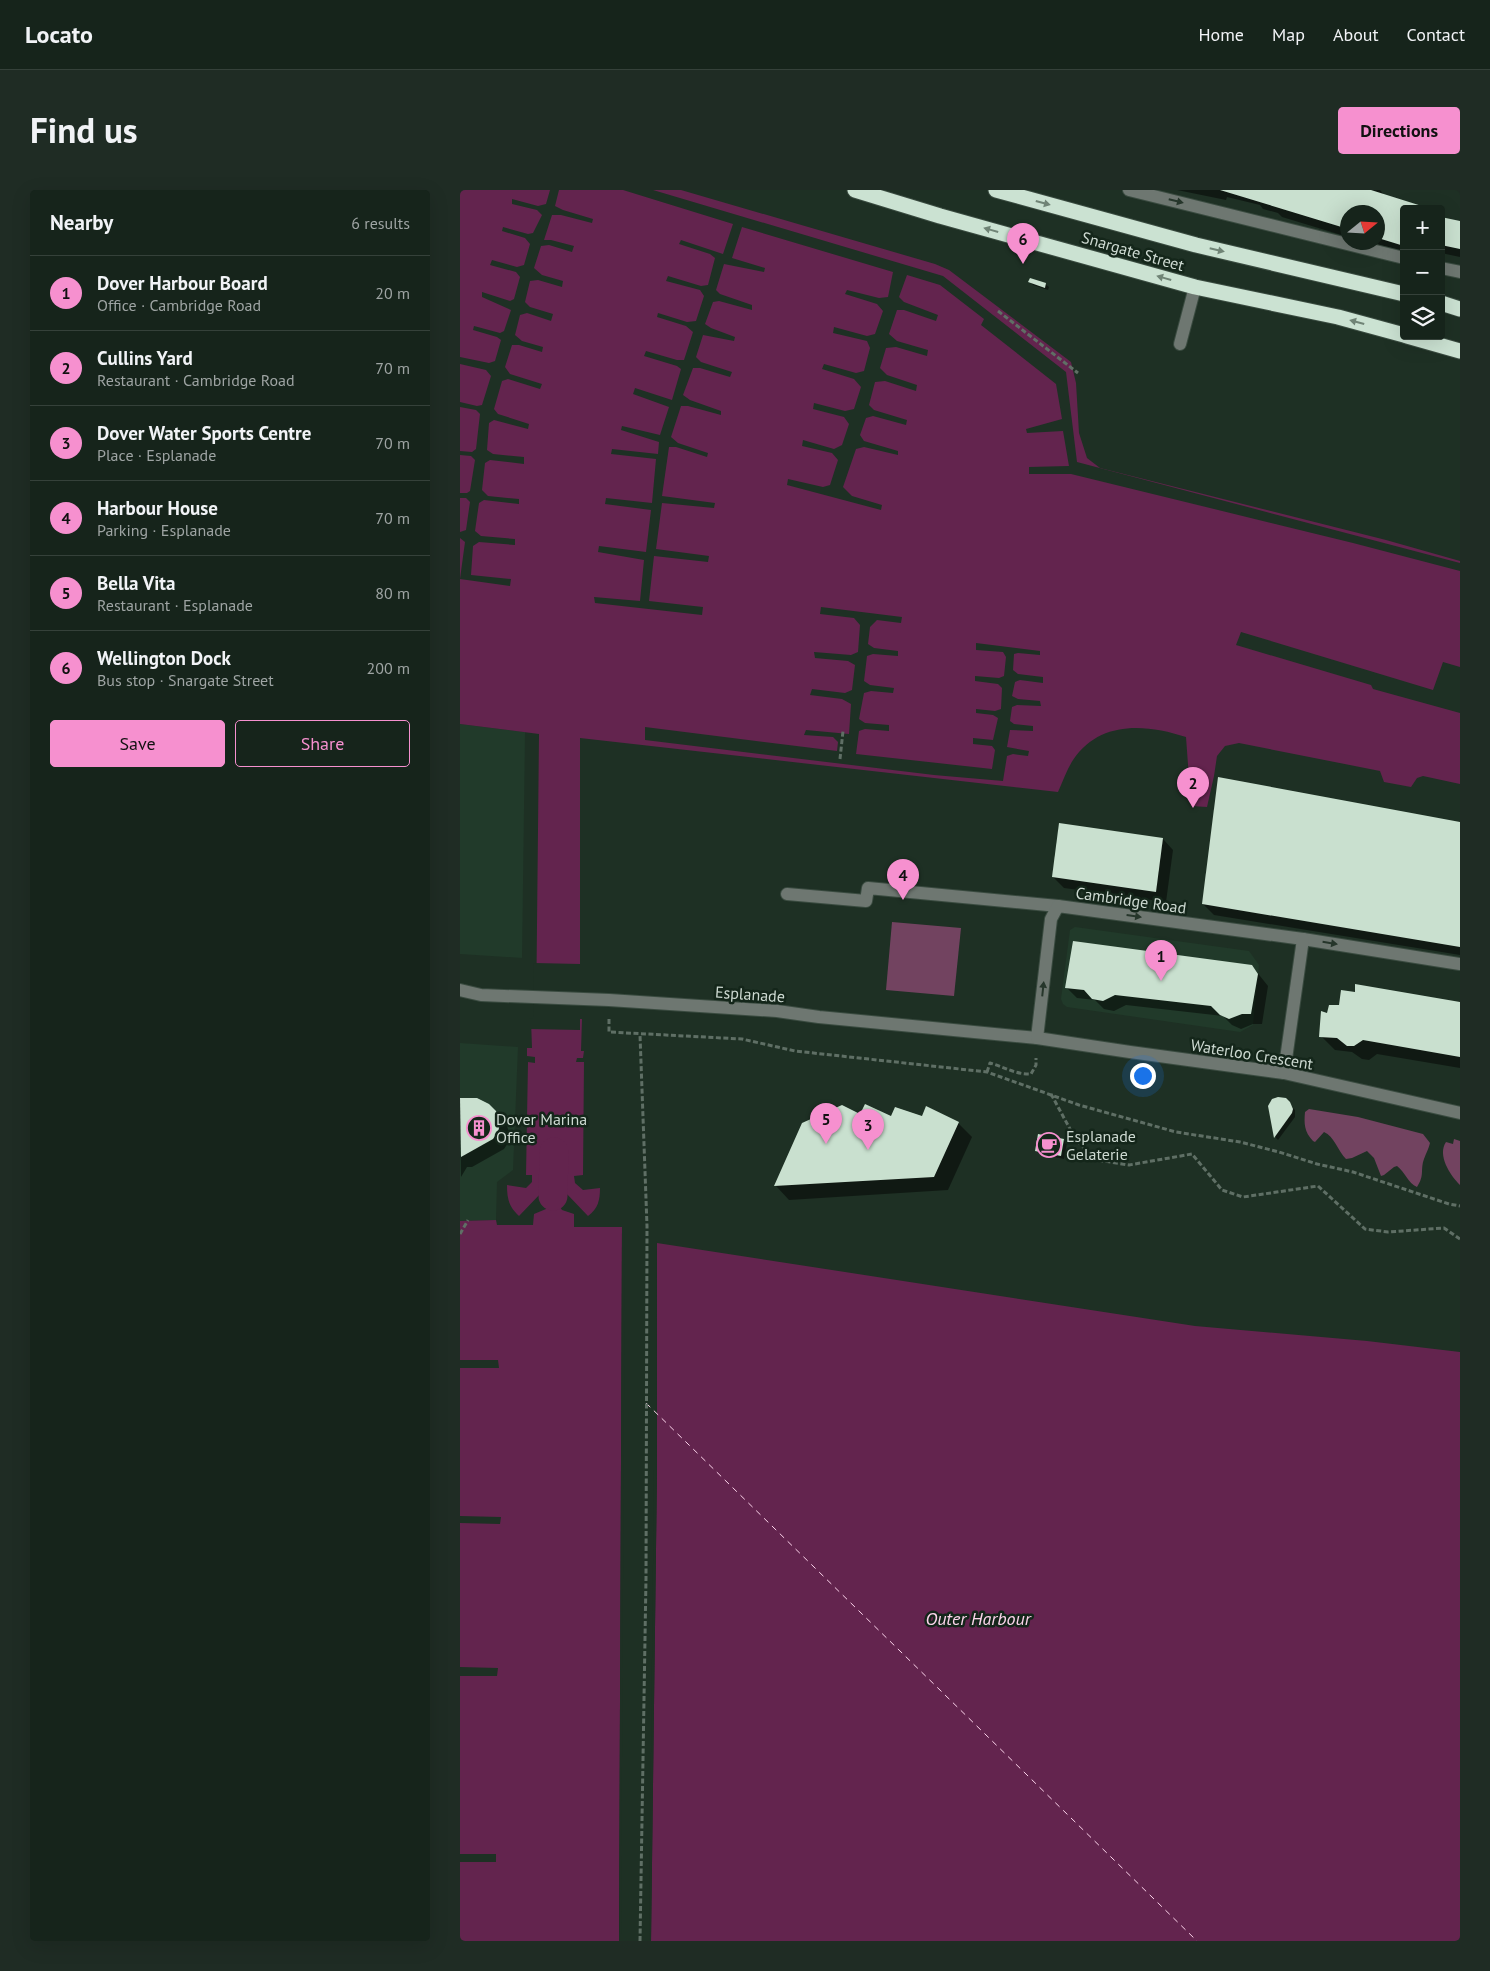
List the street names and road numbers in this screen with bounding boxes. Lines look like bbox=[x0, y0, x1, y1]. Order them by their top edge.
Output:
street label: Snargate Street bbox=[1079, 227, 1187, 275]
street label: Cambridge Road bbox=[1074, 882, 1188, 918]
street label: Esplanade bbox=[714, 982, 786, 1006]
street label: Waterloo Crescent bbox=[1189, 1034, 1315, 1074]

